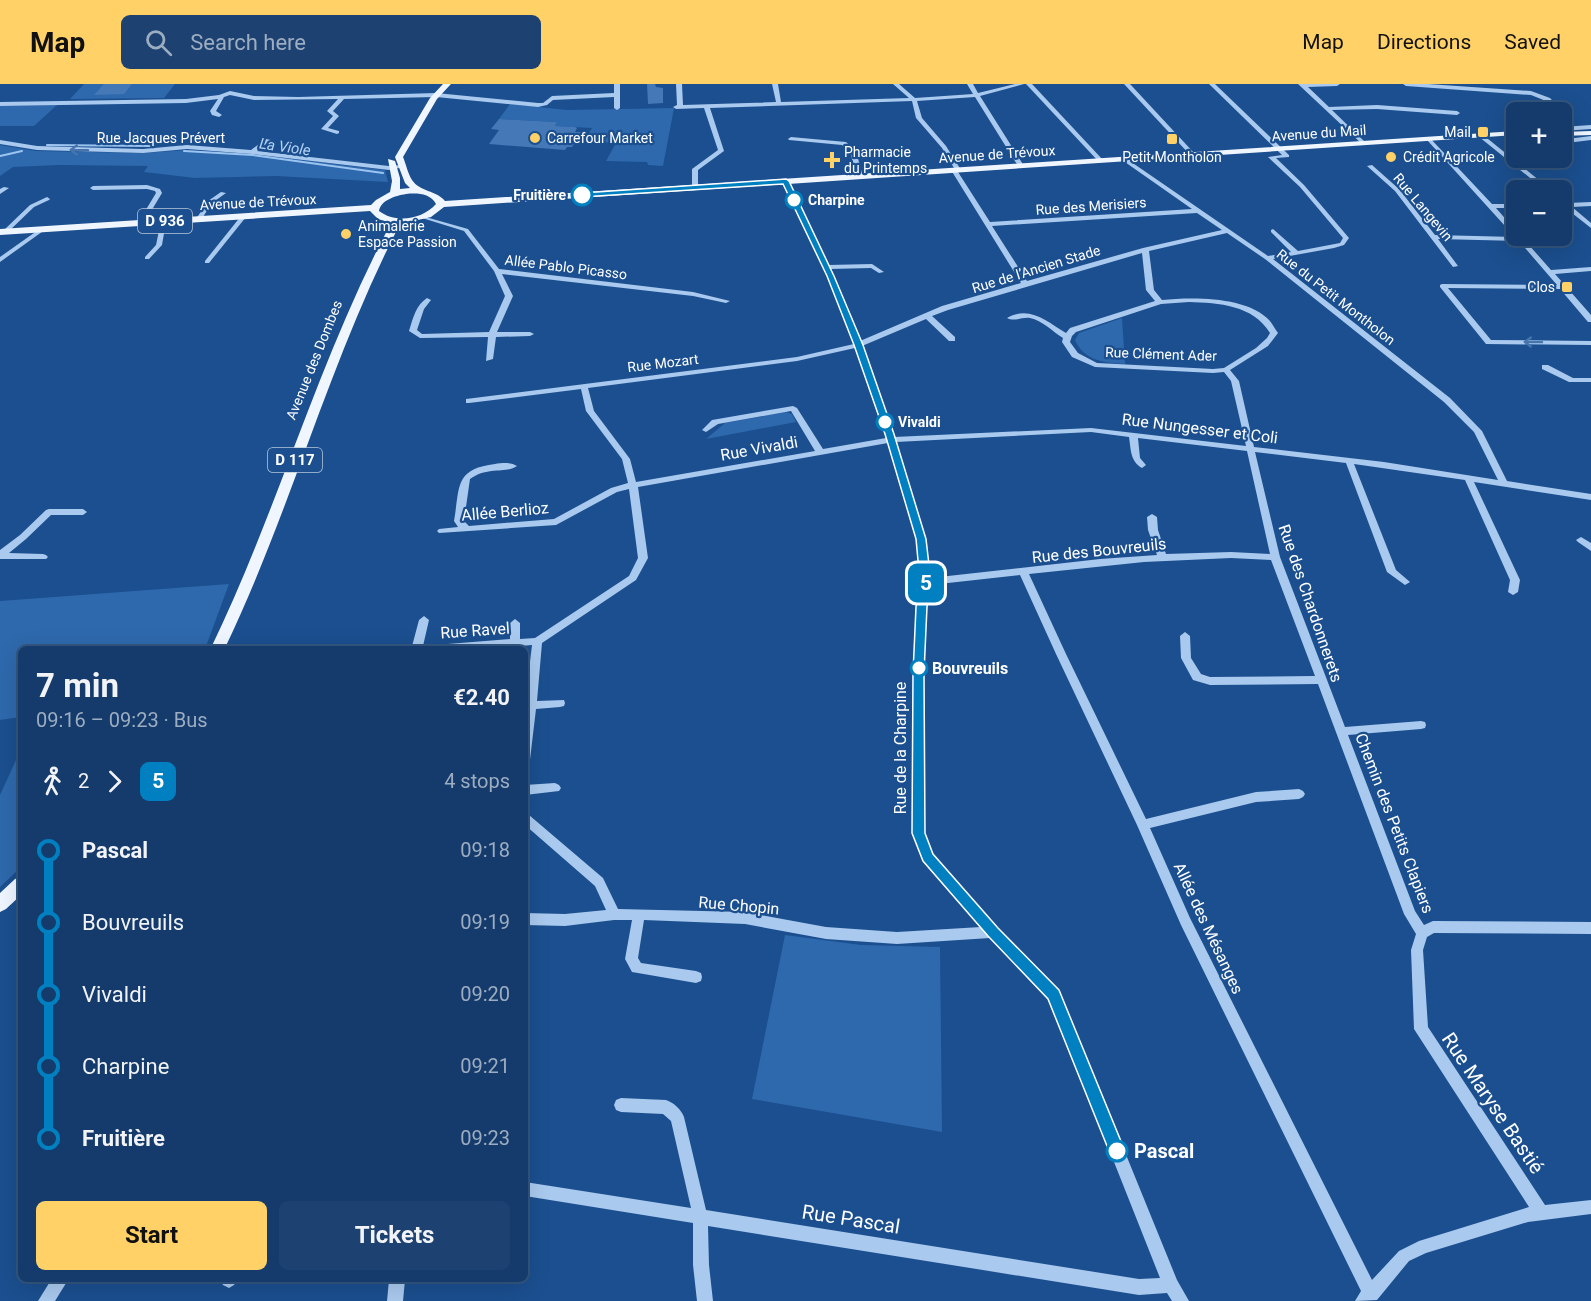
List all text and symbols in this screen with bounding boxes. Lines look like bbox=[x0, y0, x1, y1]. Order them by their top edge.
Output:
search box bbox=[121, 15, 541, 69]
text: Map bbox=[30, 26, 85, 59]
icon: search bbox=[142, 26, 175, 59]
text: Search here bbox=[190, 30, 306, 55]
text: Map bbox=[1302, 30, 1344, 54]
text: Directions bbox=[1377, 30, 1471, 54]
text: Saved bbox=[1504, 30, 1561, 54]
map controls bbox=[1506, 102, 1572, 246]
button: + bbox=[1506, 102, 1572, 168]
street label: Avenue du Mail bbox=[1271, 122, 1367, 144]
place label: Mail bbox=[1444, 124, 1471, 140]
marker: Mail bbox=[1476, 125, 1490, 139]
street label: Rue Jacques Prévert bbox=[97, 130, 226, 146]
place label: Carrefour Market bbox=[547, 130, 653, 146]
marker: Carrefour Market bbox=[528, 131, 542, 145]
marker: Petit Montholon bbox=[1165, 132, 1179, 146]
water label: La Viole bbox=[258, 134, 312, 160]
street label: Avenue de Trévoux bbox=[938, 142, 1056, 166]
one-way arrow bbox=[70, 144, 90, 155]
place label: Pharmacie du Printemps bbox=[844, 144, 927, 176]
place label: Petit Montholon bbox=[1122, 149, 1222, 165]
place label: Crédit Agricole bbox=[1403, 149, 1495, 165]
marker: Crédit Agricole bbox=[1384, 150, 1398, 164]
marker: Pharmacie du Printemps bbox=[825, 153, 839, 167]
street label: Rue Langevin bbox=[1390, 170, 1456, 244]
button: − bbox=[1506, 180, 1572, 246]
marker: Fruitière bbox=[571, 184, 593, 206]
place label: Fruitière bbox=[513, 187, 566, 203]
street label: Avenue de Trévoux bbox=[199, 191, 317, 213]
marker: Charpine bbox=[785, 191, 803, 209]
place label: Charpine bbox=[808, 192, 865, 208]
street label: Rue des Merisiers bbox=[1035, 194, 1147, 218]
road number: D 936 bbox=[138, 209, 192, 233]
place label: Animalerie Espace Passion bbox=[358, 218, 457, 250]
marker: Animalerie Espace Passion bbox=[339, 227, 353, 241]
street label: Rue de l’Ancien Stade bbox=[970, 242, 1102, 296]
street label: Rue du Petit Montholon bbox=[1274, 246, 1398, 348]
street label: Allée Pablo Picasso bbox=[504, 252, 628, 282]
place label: Clos bbox=[1527, 279, 1555, 295]
marker: Clos bbox=[1560, 280, 1574, 294]
street label: Avenue des Dombes bbox=[283, 298, 345, 422]
one-way arrow bbox=[1523, 337, 1543, 348]
street label: Rue Clément Ader bbox=[1105, 344, 1217, 364]
street label: Rue Mozart bbox=[627, 351, 700, 375]
street label: Rue Nungesser et Coli bbox=[1121, 409, 1279, 447]
marker: Vivaldi bbox=[876, 413, 894, 431]
place label: Vivaldi bbox=[898, 414, 941, 430]
street label: Rue Vivaldi bbox=[719, 432, 799, 465]
road number: D 117 bbox=[268, 448, 322, 472]
street label: Allée Berlioz bbox=[461, 498, 550, 525]
street label: Rue des Chardonnerets bbox=[1275, 522, 1346, 685]
street label: Rue des Bouvreuils bbox=[1031, 534, 1167, 567]
line badge: 5 bbox=[906, 564, 946, 602]
text: 5 bbox=[920, 571, 932, 595]
street label: Rue Ravel bbox=[440, 619, 510, 642]
marker: Bouvreuils bbox=[910, 659, 928, 677]
place label: Bouvreuils bbox=[932, 659, 1008, 678]
text: 7 min bbox=[36, 666, 119, 705]
street label: Rue de la Charpine bbox=[891, 682, 910, 814]
text: €2.40 bbox=[453, 685, 510, 710]
text: 09:16 – 09:23 · Bus bbox=[36, 708, 208, 732]
street label: Chemin des Petits Clapiers bbox=[1351, 730, 1438, 916]
icon: walk bbox=[36, 765, 69, 798]
icon: forward bbox=[98, 765, 131, 798]
text: 2 bbox=[78, 769, 89, 793]
text: 5 bbox=[152, 769, 164, 793]
text: 4 stops bbox=[444, 769, 510, 793]
text: Pascal bbox=[82, 838, 148, 863]
text: 09:18 bbox=[460, 838, 510, 862]
street label: Allée des Mésanges bbox=[1170, 859, 1247, 997]
street label: Rue Chopin bbox=[698, 892, 780, 919]
text: Bouvreuils bbox=[82, 910, 184, 935]
text: 09:19 bbox=[460, 910, 510, 934]
text: Vivaldi bbox=[82, 982, 147, 1007]
text: 09:20 bbox=[460, 982, 510, 1006]
street label: Rue Maryse Bastié bbox=[1437, 1028, 1549, 1178]
text: Charpine bbox=[82, 1054, 169, 1079]
text: 09:21 bbox=[460, 1054, 510, 1078]
text: Fruitière bbox=[82, 1126, 165, 1151]
text: 09:23 bbox=[460, 1126, 510, 1150]
place label: Pascal bbox=[1134, 1139, 1194, 1163]
marker: Pascal bbox=[1106, 1140, 1128, 1162]
street label: Rue Pascal bbox=[800, 1199, 902, 1239]
button: Start bbox=[36, 1201, 267, 1270]
button: Tickets bbox=[279, 1201, 510, 1270]

